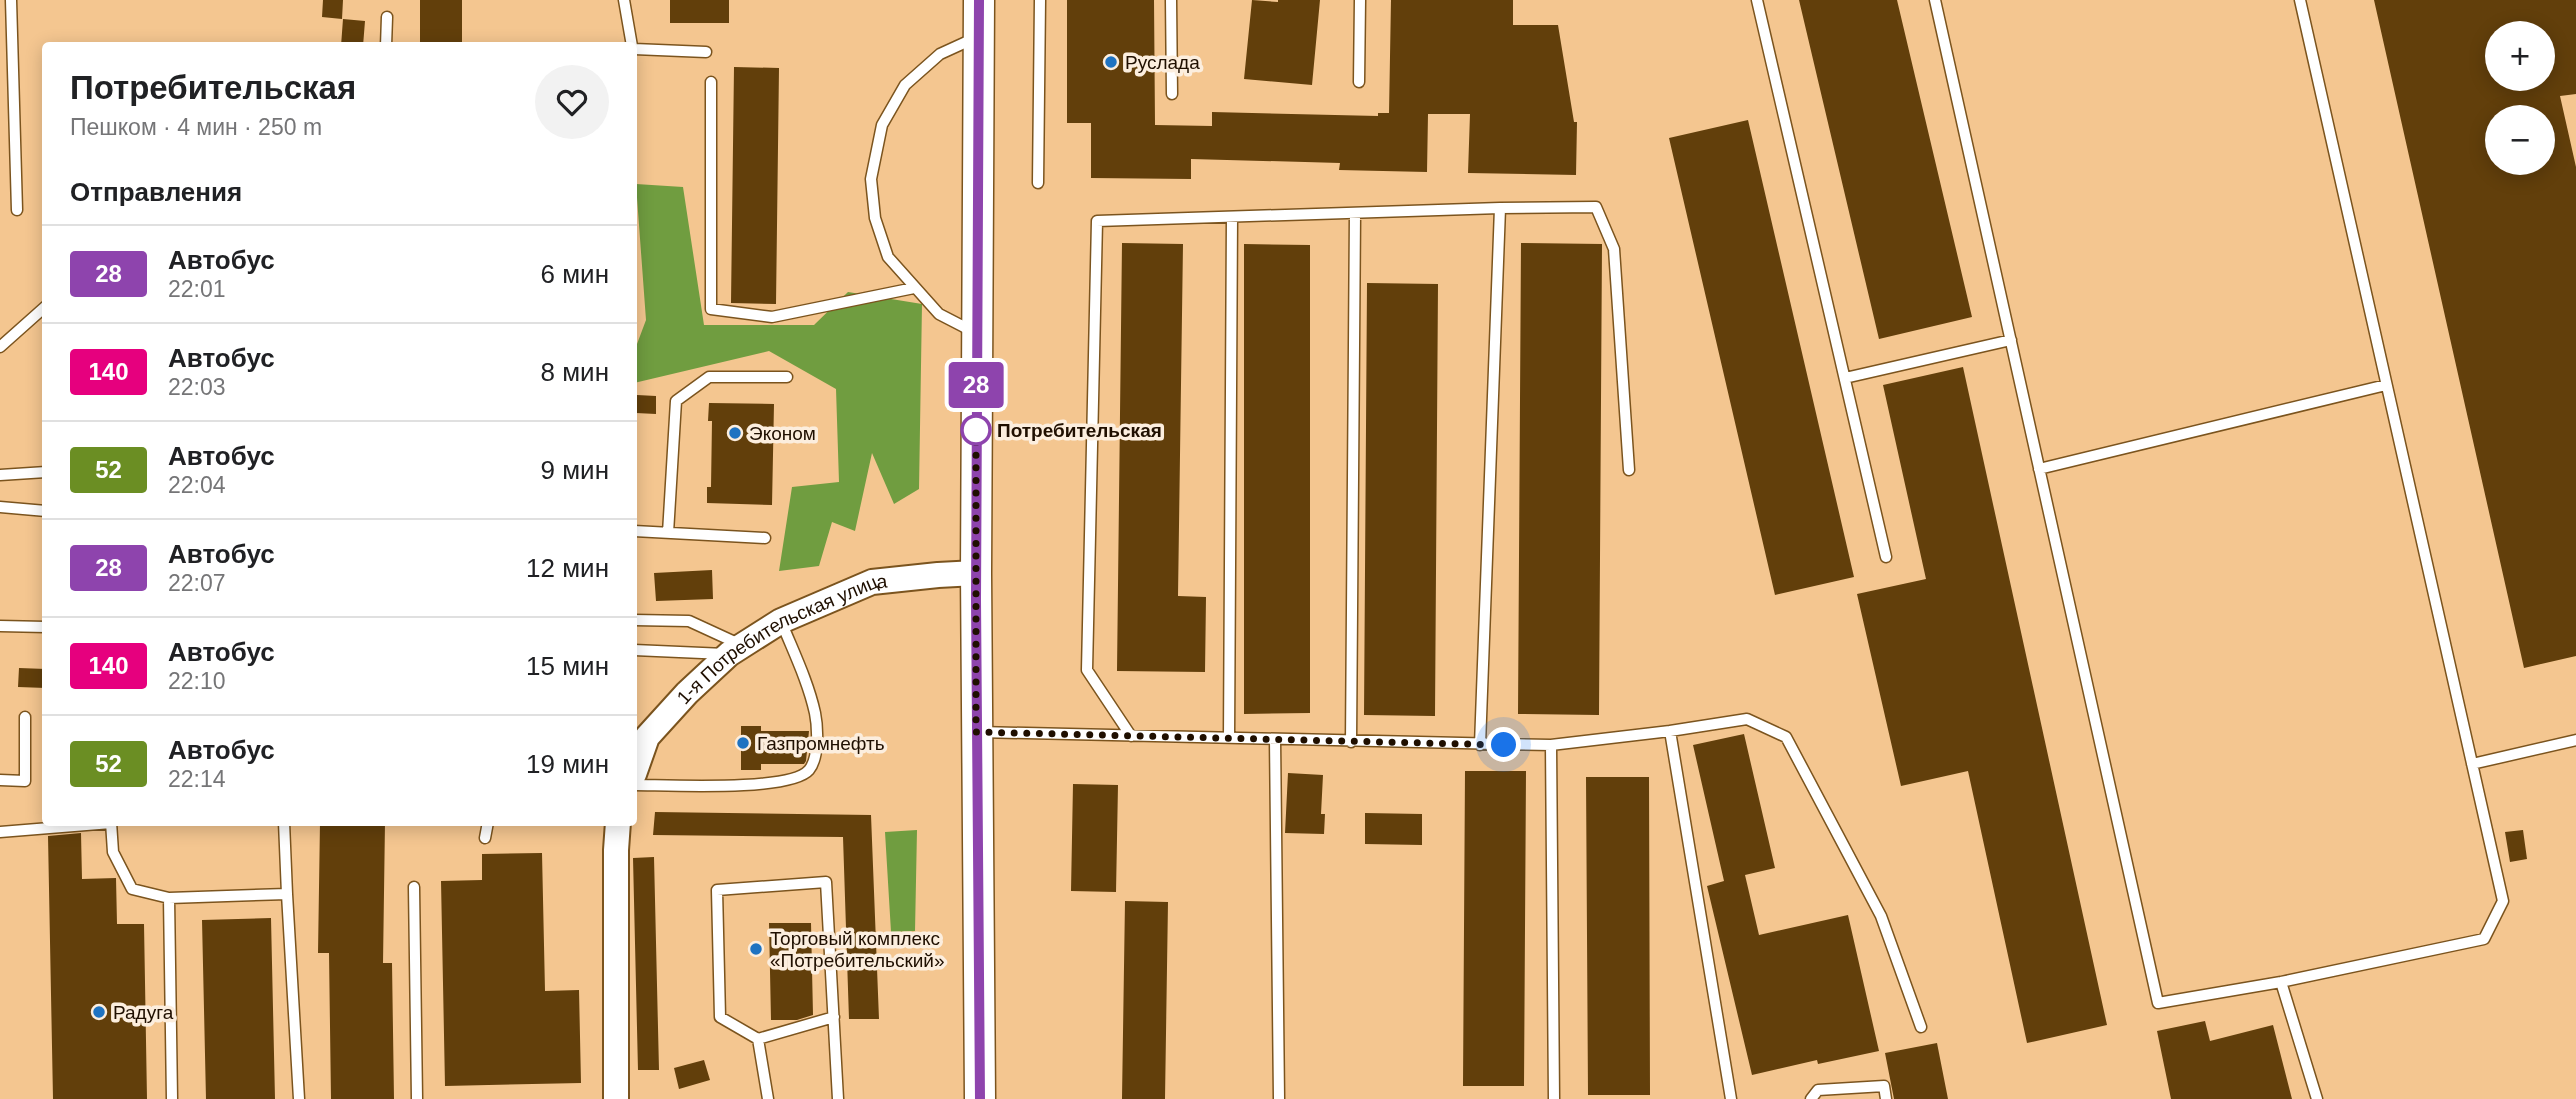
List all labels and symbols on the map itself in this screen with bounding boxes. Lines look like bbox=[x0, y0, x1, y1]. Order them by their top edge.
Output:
place label: Руслада bbox=[1125, 52, 1200, 73]
marker: Руслада bbox=[1103, 54, 1119, 70]
line badge: 28 bbox=[944, 362, 1007, 408]
marker: Потребительская bbox=[961, 415, 991, 445]
place label: Потребительская bbox=[997, 420, 1162, 441]
place label: Эконом bbox=[749, 423, 816, 444]
marker: Эконом bbox=[727, 425, 743, 441]
street label: 1-я Потребительская улица bbox=[673, 570, 889, 708]
your location bbox=[1486, 727, 1521, 762]
place label: Газпромнефть bbox=[757, 733, 885, 754]
marker: Газпромнефть bbox=[735, 735, 751, 751]
place label: Торговый комплекс «Потребительский» bbox=[770, 928, 945, 971]
marker: Торговый комплекс «Потребительский» bbox=[748, 941, 764, 957]
place label: Радуга bbox=[113, 1002, 174, 1023]
marker: Радуга bbox=[91, 1004, 107, 1020]

